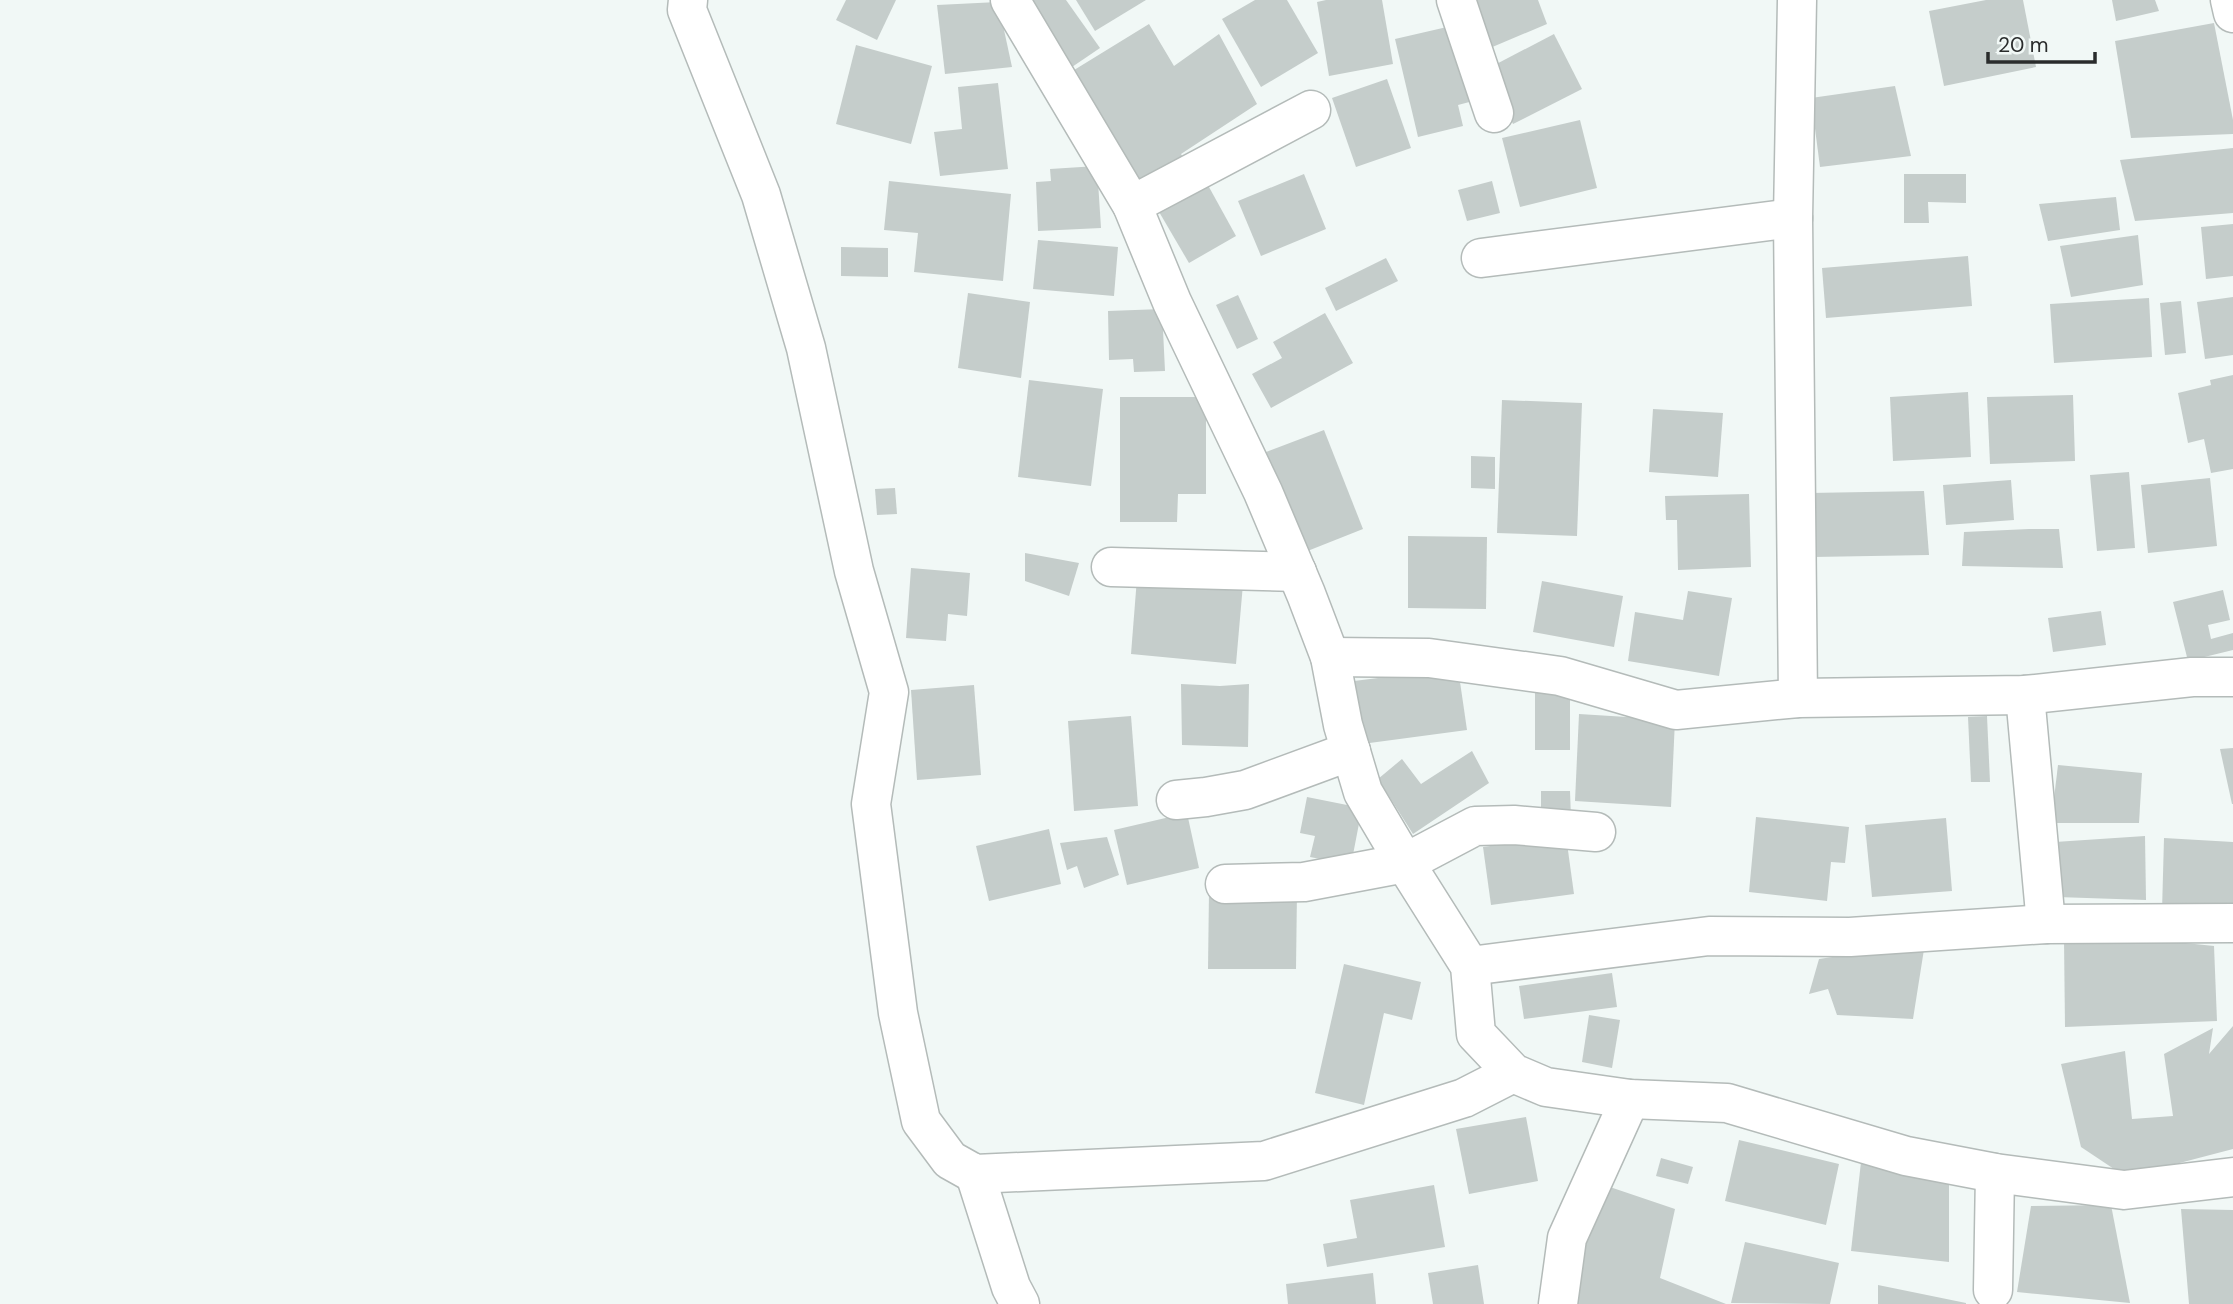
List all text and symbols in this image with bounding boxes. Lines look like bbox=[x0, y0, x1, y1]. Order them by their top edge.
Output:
scale bar bbox=[1988, 21, 2095, 65]
text: 20 m bbox=[1998, 31, 2049, 59]

